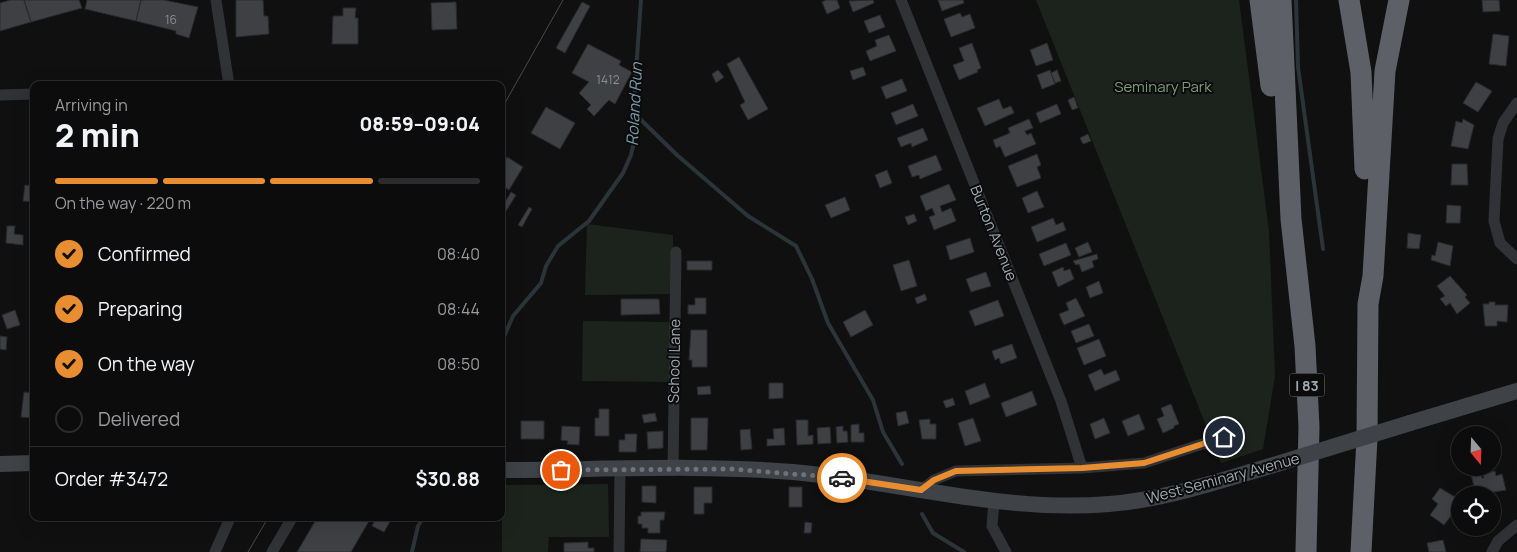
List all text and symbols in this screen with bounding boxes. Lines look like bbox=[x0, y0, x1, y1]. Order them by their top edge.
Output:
house number: 16 bbox=[165, 11, 177, 28]
water label: Roland Run bbox=[621, 61, 647, 146]
house number: 1412 bbox=[596, 71, 620, 88]
park label: Seminary Park bbox=[1114, 76, 1212, 97]
text: Arriving in bbox=[55, 94, 128, 116]
text: 08:59–09:04 bbox=[359, 111, 480, 137]
text: 2 min bbox=[55, 113, 140, 157]
street label: Burton Avenue bbox=[965, 182, 1023, 284]
text: On the way · 220 m bbox=[55, 192, 191, 214]
icon: check bbox=[55, 240, 83, 268]
text: Confirmed bbox=[98, 241, 191, 267]
text: 08:40 bbox=[437, 243, 480, 265]
icon: check bbox=[55, 295, 83, 323]
text: Preparing bbox=[98, 296, 183, 322]
text: 08:44 bbox=[437, 298, 480, 320]
street label: School Lane bbox=[663, 318, 685, 403]
icon: check bbox=[55, 350, 83, 378]
text: On the way bbox=[98, 351, 195, 377]
text: 08:50 bbox=[437, 353, 480, 375]
road number: I 83 bbox=[1290, 374, 1324, 396]
text: Delivered bbox=[98, 406, 180, 432]
pin bbox=[1203, 416, 1245, 458]
icon: home bbox=[1210, 423, 1238, 451]
north arrow bbox=[1451, 426, 1501, 476]
map controls bbox=[1451, 426, 1501, 536]
street label: West Seminary Avenue bbox=[1144, 447, 1302, 509]
pin bbox=[540, 449, 582, 491]
courier bbox=[817, 453, 867, 503]
icon: bag bbox=[547, 456, 575, 484]
icon: car bbox=[828, 464, 856, 492]
text: Order #3472 bbox=[55, 466, 168, 492]
text: $30.88 bbox=[415, 466, 480, 492]
button: locate bbox=[1451, 486, 1501, 536]

